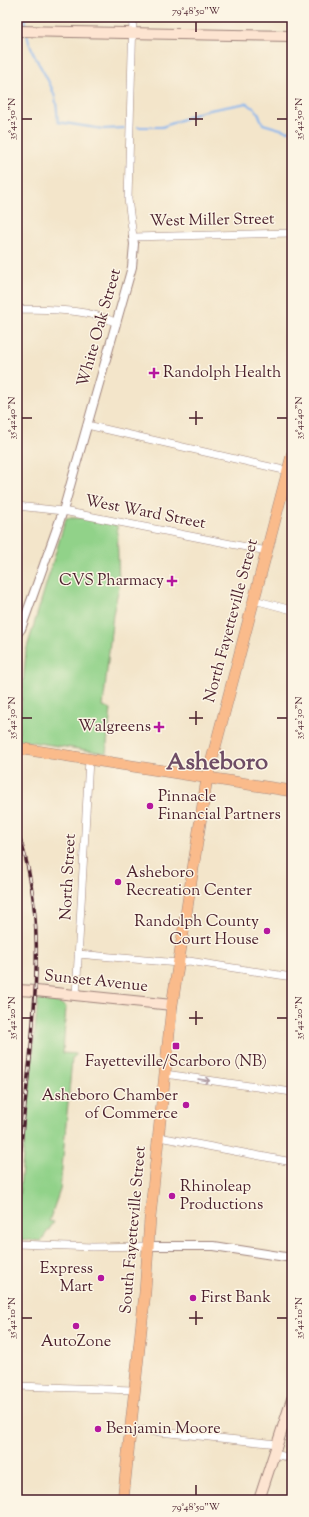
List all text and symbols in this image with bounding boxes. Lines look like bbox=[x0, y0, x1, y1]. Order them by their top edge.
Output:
text: 79°48'50"W bbox=[172, 4, 220, 19]
text: 35°42'50"N bbox=[5, 98, 20, 140]
text: 35°42'50"N bbox=[292, 98, 307, 140]
street label: West Miller Street bbox=[149, 208, 275, 234]
street label: White Oak Street bbox=[72, 265, 128, 390]
place label: Randolph Health bbox=[163, 362, 282, 385]
marker: Randolph Health bbox=[148, 367, 160, 379]
text: 35°42'40"N bbox=[5, 397, 20, 439]
text: 35°42'40"N bbox=[292, 397, 307, 439]
street label: West Ward Street bbox=[83, 490, 208, 536]
street label: North Fayetteville Street bbox=[199, 536, 265, 705]
place label: CVS Pharmacy bbox=[59, 570, 164, 593]
marker: CVS Pharmacy bbox=[167, 576, 177, 586]
text: 35°42'30"N bbox=[5, 697, 20, 739]
text: 35°42'30"N bbox=[292, 697, 307, 739]
place label: Walgreens bbox=[78, 716, 151, 739]
marker: Walgreens bbox=[154, 722, 164, 732]
district label: Asheboro bbox=[166, 746, 268, 780]
place label: Pinnacle Financial Partners bbox=[158, 786, 281, 827]
marker: Pinnacle Financial Partners bbox=[145, 801, 155, 811]
street label: North Street bbox=[55, 832, 83, 921]
place label: Asheboro Recreation Center bbox=[126, 862, 252, 903]
marker: Asheboro Recreation Center bbox=[113, 877, 123, 887]
place label: Randolph County Court House bbox=[134, 911, 259, 952]
marker: Randolph County Court House bbox=[262, 926, 272, 936]
street label: Sunset Avenue bbox=[43, 965, 149, 999]
text: 35°42'20"N bbox=[5, 996, 20, 1040]
text: 35°42'20"N bbox=[292, 996, 307, 1040]
marker: Fayetteville/Scarboro (NB) bbox=[171, 1041, 181, 1051]
place label: Fayetteville/Scarboro (NB) bbox=[85, 1051, 267, 1074]
one-way arrow bbox=[197, 1076, 210, 1084]
place label: Asheboro Chamber of Commerce bbox=[42, 1085, 178, 1126]
marker: Asheboro Chamber of Commerce bbox=[181, 1100, 191, 1110]
street label: South Fayetteville Street bbox=[115, 1144, 153, 1315]
place label: Rhinoleap Productions bbox=[180, 1176, 263, 1217]
marker: Rhinoleap Productions bbox=[167, 1191, 177, 1201]
place label: Express Mart bbox=[40, 1258, 94, 1299]
marker: Express Mart bbox=[96, 1273, 106, 1283]
place label: First Bank bbox=[201, 1287, 271, 1310]
marker: First Bank bbox=[188, 1293, 198, 1303]
text: 35°42'10"N bbox=[5, 1297, 20, 1339]
text: 35°42'10"N bbox=[292, 1297, 307, 1339]
marker: AutoZone bbox=[71, 1321, 81, 1331]
place label: AutoZone bbox=[41, 1331, 111, 1354]
place label: Benjamin Moore bbox=[106, 1418, 221, 1441]
marker: Benjamin Moore bbox=[93, 1424, 103, 1434]
text: 79°48'50"W bbox=[172, 1500, 220, 1515]

